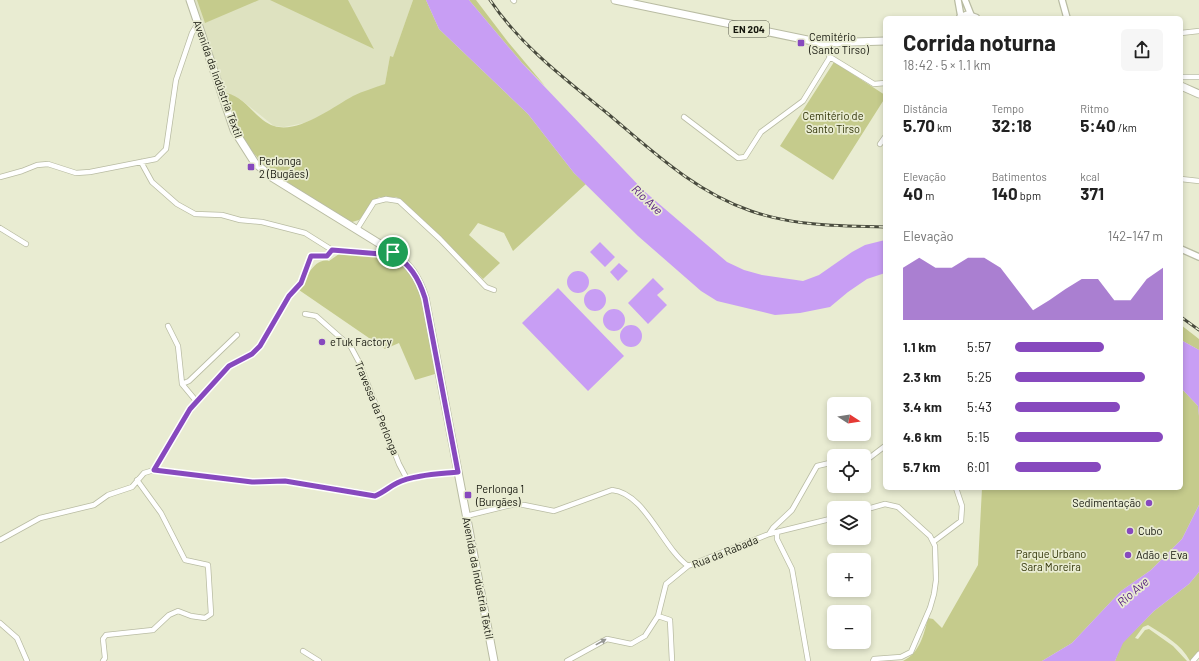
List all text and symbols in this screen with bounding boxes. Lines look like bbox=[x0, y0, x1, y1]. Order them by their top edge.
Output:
street label: Avenida da Indústria Têxtil bbox=[191, 18, 246, 139]
road number: EN 204 bbox=[729, 21, 769, 37]
text: Corrida noturna bbox=[903, 29, 1056, 55]
button: share bbox=[1121, 29, 1163, 71]
place label: Cemitério (Santo Tirso) bbox=[808, 30, 869, 56]
marker: Cemitério (Santo Tirso) bbox=[796, 38, 806, 48]
text: 18:42 · 5 × 1.1 km bbox=[903, 57, 991, 73]
text: Distância bbox=[903, 102, 948, 115]
text: Tempo bbox=[992, 102, 1024, 115]
text: Ritmo bbox=[1080, 102, 1109, 115]
park label: Cemitério de Santo Tirso bbox=[802, 109, 864, 135]
text: 5.70 bbox=[903, 115, 935, 135]
text: 32:18 bbox=[992, 115, 1032, 135]
text: 5:40 bbox=[1080, 115, 1116, 135]
text: km bbox=[935, 121, 952, 134]
text: /km bbox=[1116, 121, 1137, 134]
place label: Perlonga 2 (Bugães) bbox=[259, 154, 308, 180]
marker: Perlonga 2 (Bugães) bbox=[246, 162, 256, 172]
text: Elevação bbox=[903, 170, 946, 183]
text: Batimentos bbox=[992, 170, 1047, 183]
text: kcal bbox=[1080, 170, 1100, 183]
water label: Rio Ave bbox=[629, 182, 666, 217]
text: 40 bbox=[903, 183, 923, 203]
text: 140 bbox=[992, 183, 1018, 203]
text: 371 bbox=[1080, 183, 1104, 203]
text: m bbox=[923, 189, 934, 202]
text: bpm bbox=[1018, 189, 1041, 202]
text: Elevação bbox=[903, 228, 954, 244]
text: 142–147 m bbox=[1108, 228, 1163, 244]
pin bbox=[376, 235, 410, 269]
icon: arrive bbox=[382, 241, 404, 263]
place label: eTuk Factory bbox=[330, 335, 392, 348]
marker: eTuk Factory bbox=[317, 337, 327, 347]
text: 1.1 km bbox=[903, 339, 936, 355]
text: 5:57 bbox=[967, 339, 991, 355]
street label: Travessa da Perlonga bbox=[353, 359, 402, 457]
text: 2.3 km bbox=[903, 369, 941, 385]
text: 5:25 bbox=[967, 369, 992, 385]
north arrow bbox=[827, 397, 871, 441]
map controls bbox=[827, 397, 871, 649]
text: 3.4 km bbox=[903, 399, 942, 415]
text: 5:43 bbox=[967, 399, 992, 415]
text: 4.6 km bbox=[903, 429, 942, 445]
text: 5:15 bbox=[967, 429, 989, 445]
button: locate bbox=[827, 449, 871, 493]
text: 5.7 km bbox=[903, 459, 940, 475]
text: 6:01 bbox=[967, 459, 990, 475]
place label: Perlonga 1 (Burgães) bbox=[475, 482, 524, 508]
marker: Perlonga 1 (Burgães) bbox=[463, 490, 473, 500]
place label: Sedimentação bbox=[1072, 496, 1141, 509]
marker: Sedimentação bbox=[1144, 498, 1154, 508]
button: layers bbox=[827, 501, 871, 545]
street label: Avenida da Indústria Têxtil bbox=[460, 516, 497, 640]
place label: Cubo bbox=[1138, 524, 1163, 537]
marker: Cubo bbox=[1125, 526, 1135, 536]
street label: Rua da Rabada bbox=[690, 532, 760, 571]
park label: Parque Urbano Sara Moreira bbox=[1016, 547, 1086, 573]
place label: Adão e Eva bbox=[1136, 548, 1188, 561]
marker: Adão e Eva bbox=[1123, 550, 1133, 560]
button: + bbox=[827, 553, 871, 597]
water label: Rio Ave bbox=[1114, 574, 1151, 609]
button: − bbox=[827, 605, 871, 649]
one-way arrow bbox=[595, 639, 607, 646]

